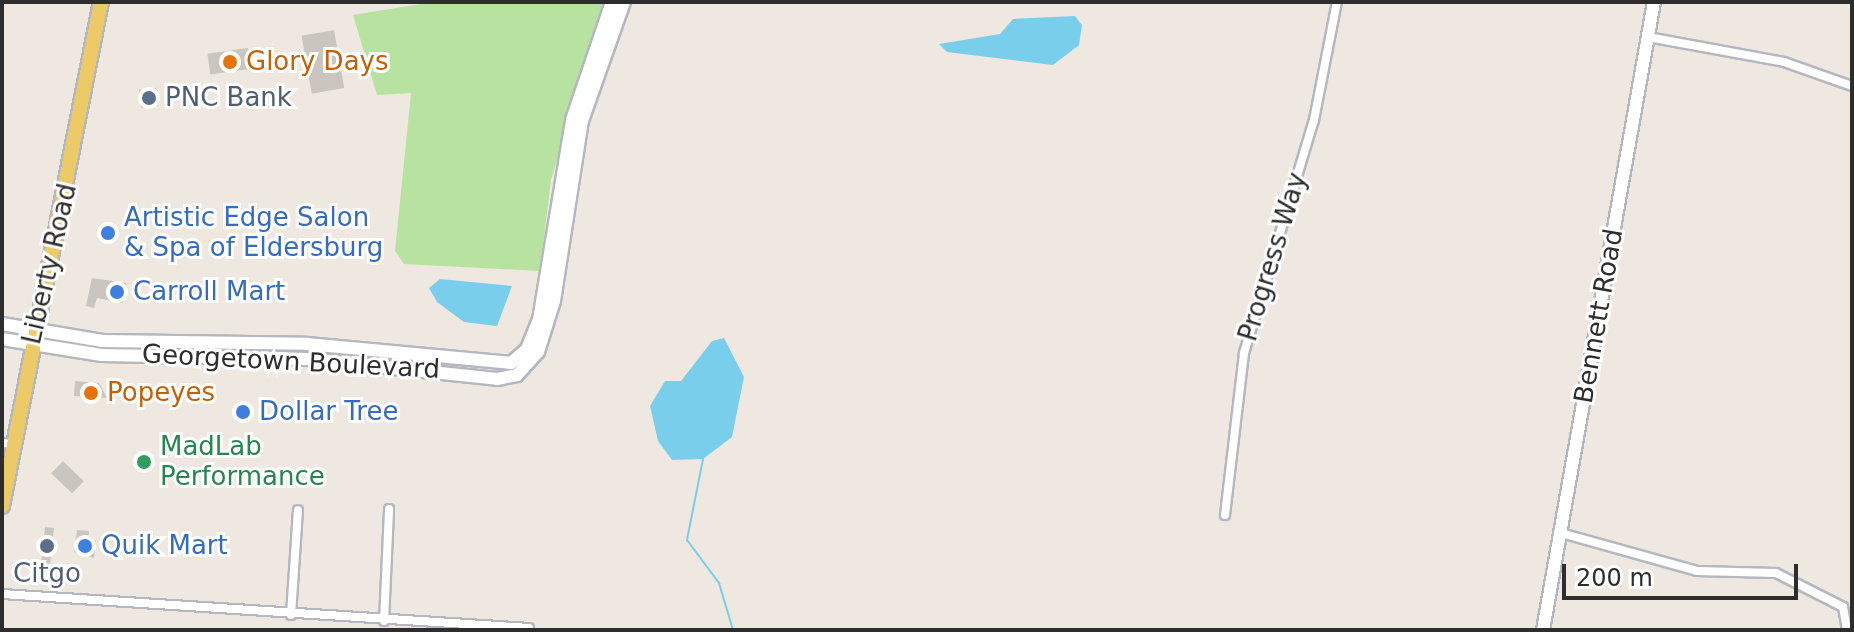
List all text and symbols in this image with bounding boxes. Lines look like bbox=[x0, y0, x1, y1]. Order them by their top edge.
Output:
place label: Glory Days bbox=[246, 46, 389, 78]
marker: Glory Days bbox=[221, 53, 239, 71]
place label: PNC Bank bbox=[165, 82, 292, 114]
marker: PNC Bank bbox=[140, 89, 158, 107]
street label: Progress Way bbox=[1233, 169, 1313, 345]
street label: Liberty Road bbox=[16, 181, 84, 347]
place label: Artistic Edge Salon & Spa of Eldersburg bbox=[124, 202, 383, 264]
marker: Artistic Edge Salon & Spa of Eldersburg bbox=[99, 224, 117, 242]
street label: Bennett Road bbox=[1568, 226, 1630, 406]
place label: Carroll Mart bbox=[133, 276, 285, 308]
marker: Carroll Mart bbox=[108, 283, 126, 301]
street label: Georgetown Boulevard bbox=[141, 339, 441, 385]
place label: Popeyes bbox=[107, 377, 215, 409]
marker: Popeyes bbox=[82, 384, 100, 402]
place label: Dollar Tree bbox=[259, 396, 398, 428]
marker: Dollar Tree bbox=[234, 403, 252, 421]
place label: MadLab Performance bbox=[160, 431, 325, 492]
marker: MadLab Performance bbox=[135, 453, 153, 471]
place label: Quik Mart bbox=[101, 530, 228, 562]
marker: Citgo bbox=[38, 537, 56, 555]
marker: Quik Mart bbox=[76, 537, 94, 555]
scale bar bbox=[1566, 548, 1802, 598]
place label: Citgo bbox=[13, 558, 81, 590]
text: 200 m bbox=[1576, 564, 1653, 592]

